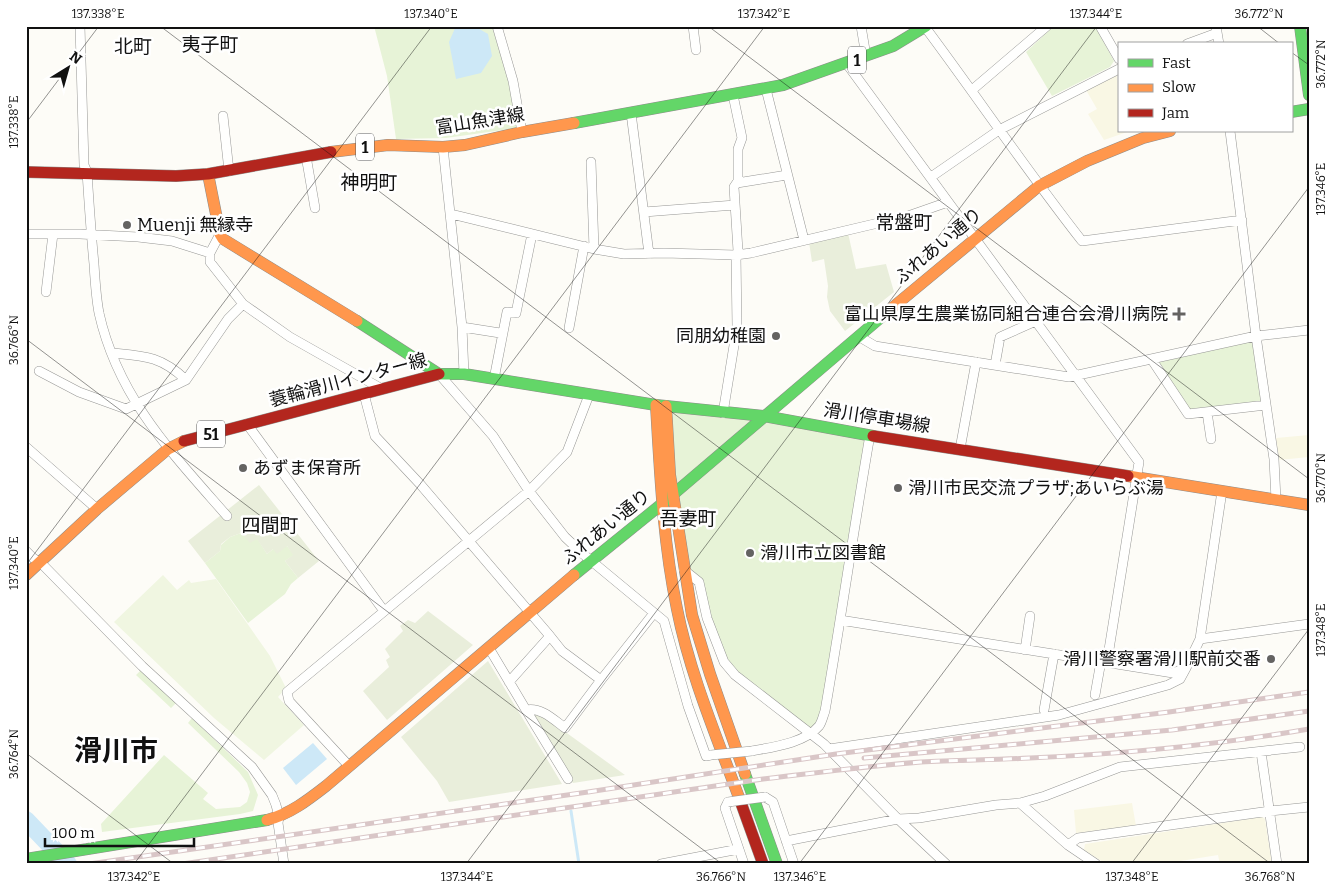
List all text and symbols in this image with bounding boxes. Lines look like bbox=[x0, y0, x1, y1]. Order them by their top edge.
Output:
text: 137.338°E bbox=[72, 7, 124, 21]
text: 137.340°E bbox=[404, 7, 458, 21]
text: 137.342°E bbox=[738, 7, 790, 21]
text: 137.344°E bbox=[1070, 7, 1122, 21]
text: 36.772°N bbox=[1234, 7, 1284, 21]
district label: 夷子町 bbox=[181, 33, 239, 56]
district label: 北町 bbox=[114, 35, 152, 58]
text: 36.772°N bbox=[1314, 39, 1328, 89]
north arrow bbox=[42, 42, 92, 92]
legend bbox=[1118, 42, 1292, 132]
road number: 1 bbox=[848, 46, 866, 74]
text: N bbox=[66, 48, 85, 68]
text: Fast bbox=[1162, 54, 1191, 72]
text: Slow bbox=[1162, 78, 1197, 96]
text: 137.338°E bbox=[7, 96, 21, 148]
street label: 富山魚津線 bbox=[434, 103, 526, 139]
text: Jam bbox=[1161, 104, 1190, 122]
road number: 1 bbox=[356, 134, 374, 160]
text: 137.346°E bbox=[1314, 163, 1328, 215]
district label: 神明町 bbox=[340, 171, 398, 194]
street label: ふれあい通り bbox=[890, 203, 986, 289]
district label: 常盤町 bbox=[875, 211, 933, 234]
place label: Muenji 無縁寺 bbox=[137, 214, 253, 236]
marker: Muenji 無縁寺 bbox=[121, 219, 133, 231]
place label: 富山県厚生農業協同組合連合会滑川病院 bbox=[844, 303, 1168, 325]
marker: 富山県厚生農業協同組合連合会滑川病院 bbox=[1172, 307, 1186, 321]
text: 36.766°N bbox=[7, 314, 21, 365]
place label: 同朋幼稚園 bbox=[676, 325, 766, 347]
marker: 同朋幼稚園 bbox=[770, 330, 782, 342]
street label: 蓑輪滑川インター線 bbox=[267, 348, 429, 412]
street label: 滑川停車場線 bbox=[822, 399, 932, 437]
road number: 51 bbox=[197, 420, 225, 448]
text: 36.770°N bbox=[1314, 453, 1328, 503]
place label: あずま保育所 bbox=[253, 457, 361, 479]
marker: あずま保育所 bbox=[237, 462, 249, 474]
place label: 滑川市民交流プラザ;あいらぶ湯 bbox=[908, 477, 1164, 499]
marker: 滑川市民交流プラザ;あいらぶ湯 bbox=[892, 482, 904, 494]
street label: ふれあい通り bbox=[557, 484, 655, 570]
district label: 吾妻町 bbox=[659, 507, 717, 530]
district label: 四間町 bbox=[241, 514, 299, 537]
text: 137.340°E bbox=[7, 536, 21, 590]
place label: 滑川市立図書館 bbox=[760, 542, 886, 564]
marker: 滑川市立図書館 bbox=[744, 547, 756, 559]
text: 137.348°E bbox=[1314, 603, 1328, 657]
place label: 滑川警察署滑川駅前交番 bbox=[1063, 648, 1261, 670]
marker: 滑川警察署滑川駅前交番 bbox=[1265, 653, 1277, 665]
text: 36.764°N bbox=[7, 728, 21, 779]
district label: 滑川市 bbox=[74, 734, 158, 767]
scale bar bbox=[45, 815, 194, 847]
text: 100 m bbox=[52, 824, 95, 842]
text: 137.342°E bbox=[108, 870, 160, 884]
text: 137.344°E bbox=[441, 870, 493, 884]
text: 36.766°N bbox=[696, 870, 747, 884]
text: 137.346°E bbox=[774, 870, 826, 884]
text: 137.348°E bbox=[1105, 870, 1159, 884]
text: 36.768°N bbox=[1245, 870, 1296, 884]

